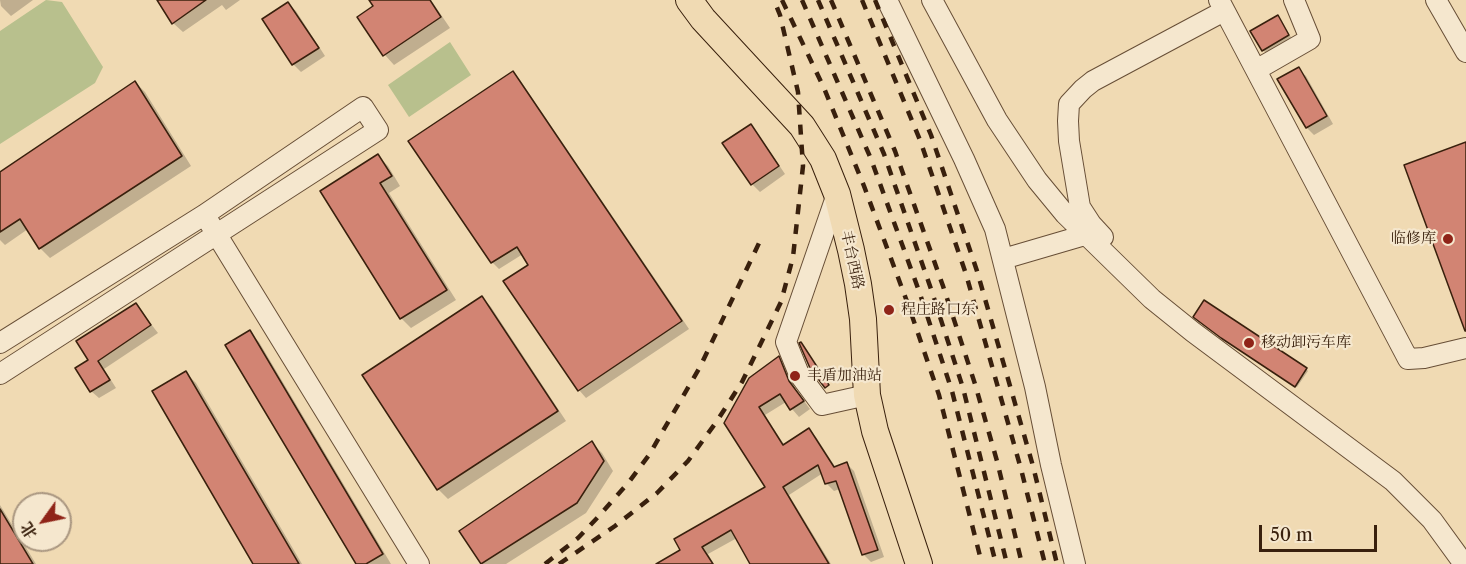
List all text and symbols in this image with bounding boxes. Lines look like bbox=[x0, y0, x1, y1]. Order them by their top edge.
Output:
street label: 丰台西路 bbox=[837, 229, 867, 291]
place label: 临修库 bbox=[1391, 230, 1436, 248]
marker: 临修库 bbox=[1441, 232, 1455, 246]
place label: 程庄路口东 bbox=[901, 301, 976, 319]
marker: 程庄路口东 bbox=[882, 303, 896, 317]
place label: 移动卸污车库 bbox=[1261, 334, 1351, 352]
marker: 移动卸污车库 bbox=[1242, 336, 1256, 350]
place label: 丰盾加油站 bbox=[807, 367, 882, 385]
marker: 丰盾加油站 bbox=[788, 369, 802, 383]
north arrow bbox=[12, 492, 72, 552]
scale bar bbox=[1262, 513, 1380, 551]
text: 北 bbox=[16, 519, 41, 543]
text: 50 m bbox=[1270, 524, 1313, 546]

